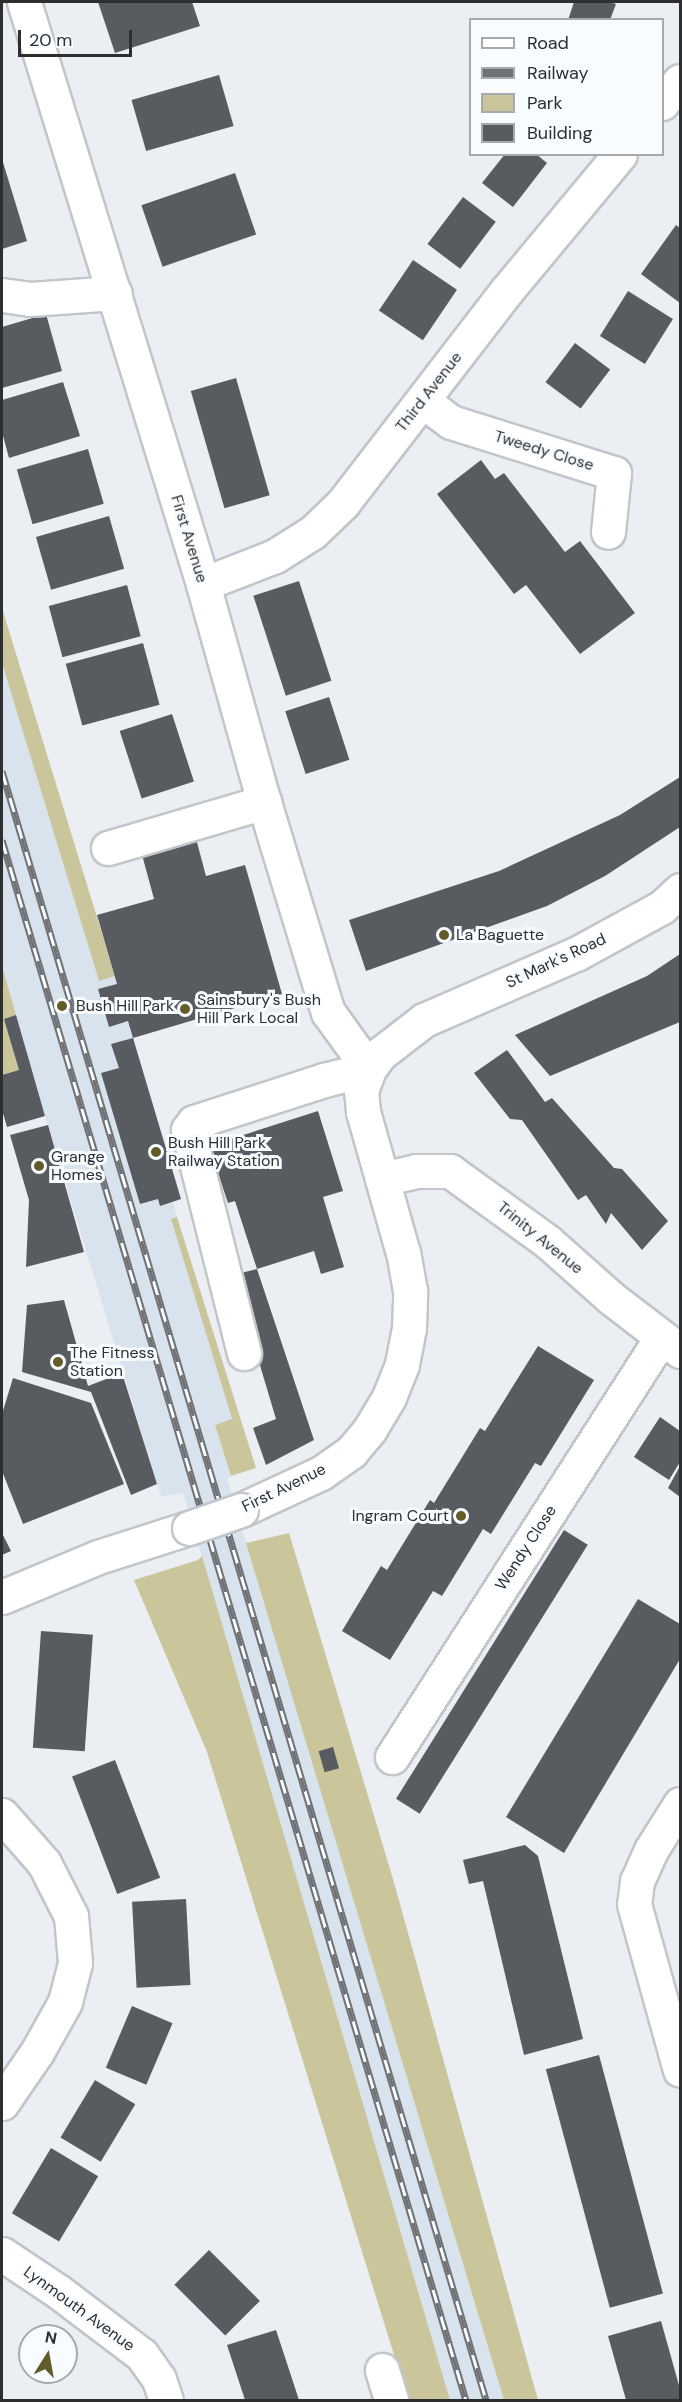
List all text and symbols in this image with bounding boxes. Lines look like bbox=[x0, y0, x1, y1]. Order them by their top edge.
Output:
scale bar bbox=[21, 18, 135, 56]
legend bbox=[469, 18, 664, 156]
text: 20 m bbox=[29, 28, 72, 52]
text: Road bbox=[527, 31, 569, 55]
text: Railway bbox=[527, 61, 589, 85]
text: Park bbox=[527, 91, 563, 115]
text: Building bbox=[527, 121, 592, 145]
street label: Third Avenue bbox=[392, 348, 466, 436]
street label: Tweedy Close bbox=[492, 427, 596, 475]
street label: First Avenue bbox=[167, 493, 211, 585]
place label: La Baguette bbox=[456, 925, 544, 945]
marker: La Baguette bbox=[437, 928, 451, 942]
street label: St Mark's Road bbox=[503, 929, 609, 993]
place label: Sainsbury's Bush Hill Park Local bbox=[197, 990, 321, 1028]
place label: Bush Hill Park bbox=[76, 996, 174, 1016]
marker: Bush Hill Park bbox=[53, 997, 71, 1015]
marker: Sainsbury's Bush Hill Park Local bbox=[178, 1002, 192, 1016]
place label: Bush Hill Park Railway Station bbox=[168, 1133, 280, 1171]
marker: Bush Hill Park Railway Station bbox=[149, 1145, 163, 1159]
place label: Grange Homes bbox=[51, 1147, 105, 1185]
marker: Grange Homes bbox=[32, 1159, 46, 1173]
street label: Trinity Avenue bbox=[493, 1198, 587, 1278]
place label: The Fitness Station bbox=[70, 1343, 155, 1381]
marker: The Fitness Station bbox=[51, 1355, 65, 1369]
street label: First Avenue bbox=[239, 1459, 329, 1517]
street label: Wendy Close bbox=[491, 1502, 561, 1594]
place label: Ingram Court bbox=[352, 1506, 449, 1526]
marker: Ingram Court bbox=[454, 1509, 468, 1523]
street label: Lynmouth Avenue bbox=[20, 2262, 138, 2356]
north arrow bbox=[18, 2324, 78, 2384]
text: N bbox=[43, 2326, 59, 2349]

